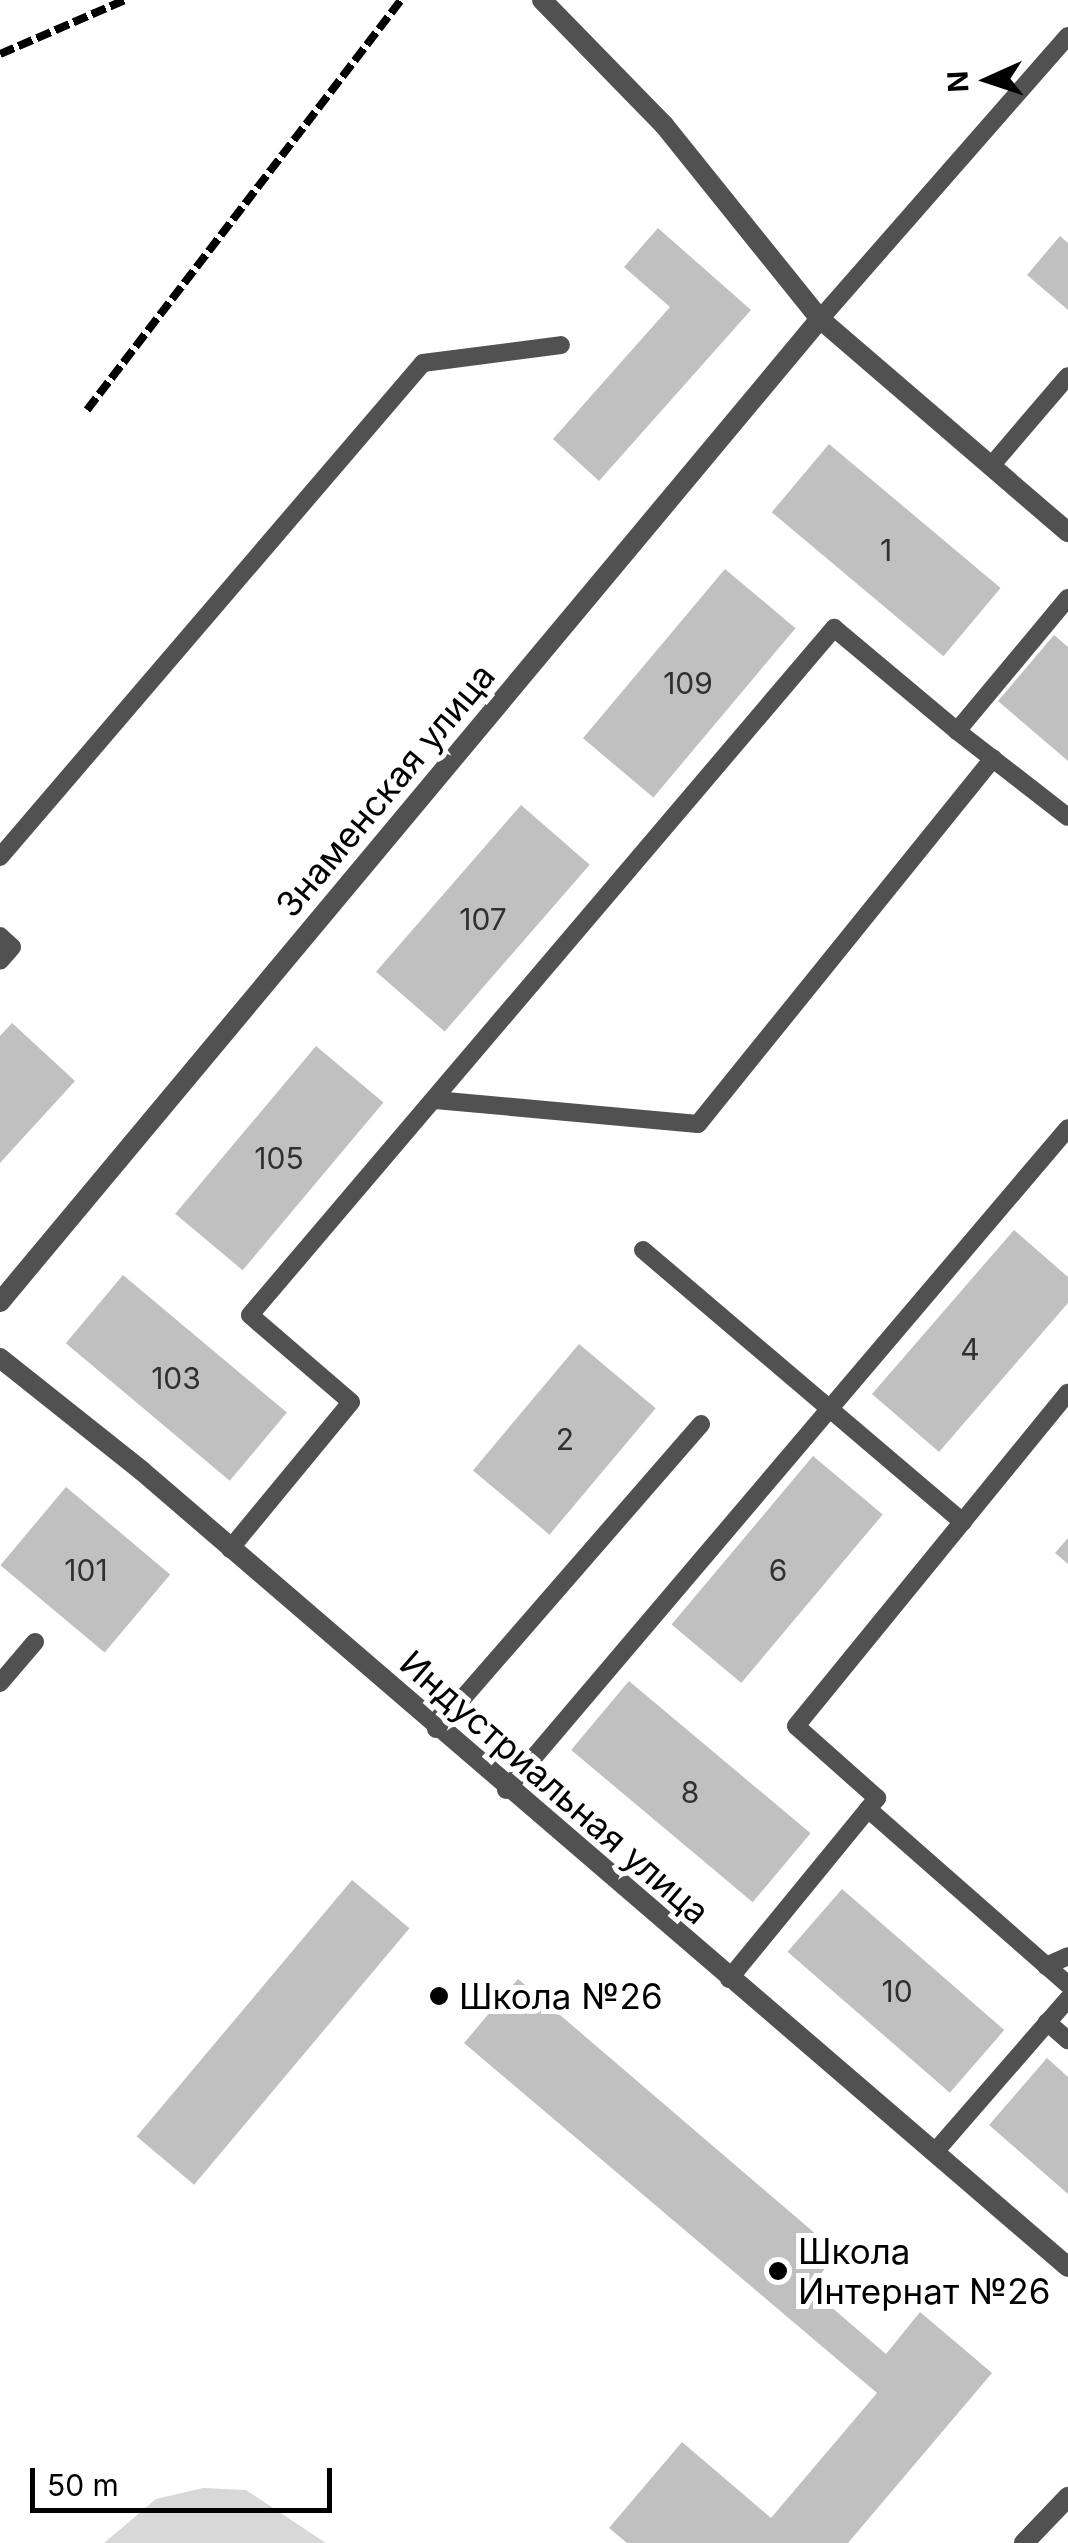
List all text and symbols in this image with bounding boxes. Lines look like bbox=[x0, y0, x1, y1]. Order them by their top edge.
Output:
north arrow bbox=[938, 30, 1038, 130]
text: N bbox=[941, 70, 976, 93]
house number: 1 bbox=[880, 532, 892, 568]
street label: Знаменская улица bbox=[267, 655, 503, 925]
house number: 109 bbox=[663, 665, 713, 701]
house number: 107 bbox=[459, 901, 507, 937]
house number: 105 bbox=[254, 1140, 304, 1176]
house number: 4 bbox=[960, 1331, 980, 1367]
house number: 103 bbox=[151, 1360, 201, 1396]
house number: 2 bbox=[556, 1421, 574, 1457]
house number: 101 bbox=[64, 1552, 108, 1588]
house number: 6 bbox=[769, 1552, 787, 1588]
street label: Индустриальная улица bbox=[392, 1641, 718, 1933]
house number: 8 bbox=[681, 1774, 699, 1810]
house number: 10 bbox=[881, 1973, 913, 2009]
place label: Школа №26 bbox=[459, 1975, 663, 2017]
marker: Школа №26 bbox=[428, 1985, 450, 2007]
place label: Школа Интернат №26 bbox=[798, 2230, 1050, 2312]
marker: Школа Интернат №26 bbox=[767, 2260, 789, 2282]
scale bar bbox=[35, 2448, 338, 2510]
text: 50 m bbox=[47, 2467, 119, 2503]

